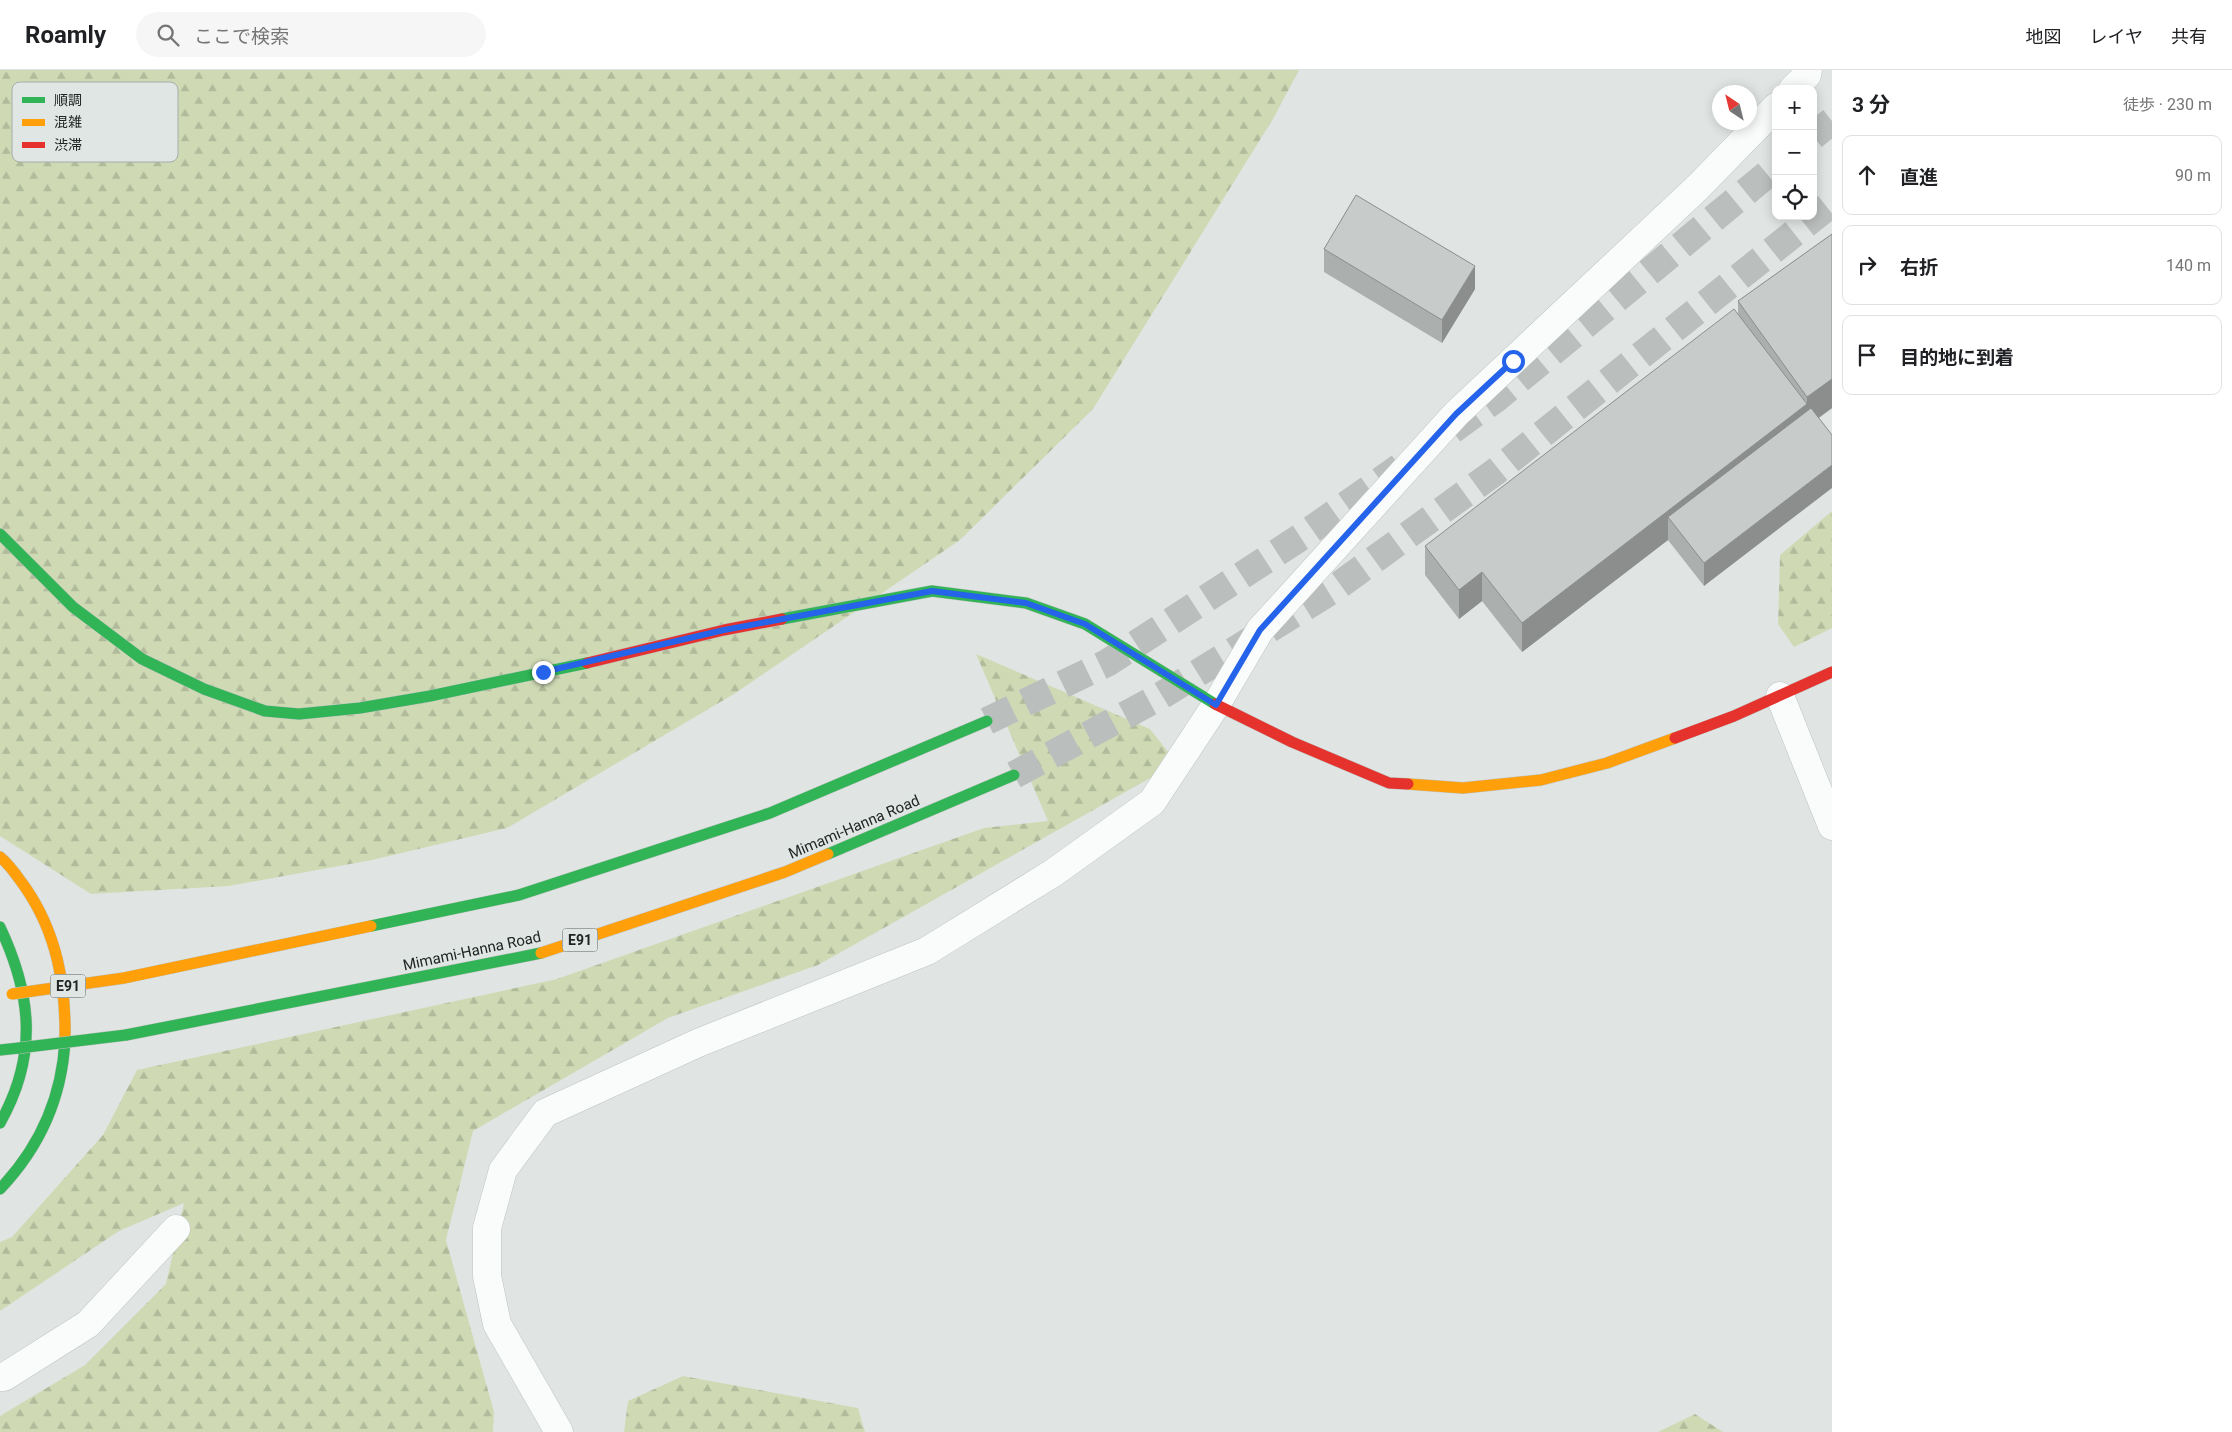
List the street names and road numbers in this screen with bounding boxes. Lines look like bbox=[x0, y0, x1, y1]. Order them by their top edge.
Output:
street label: Mimami-Hanna Road bbox=[786, 791, 922, 863]
street label: Mimami-Hanna Road bbox=[401, 928, 543, 974]
road number: E91 bbox=[562, 928, 598, 952]
road number: E91 bbox=[50, 974, 86, 998]

